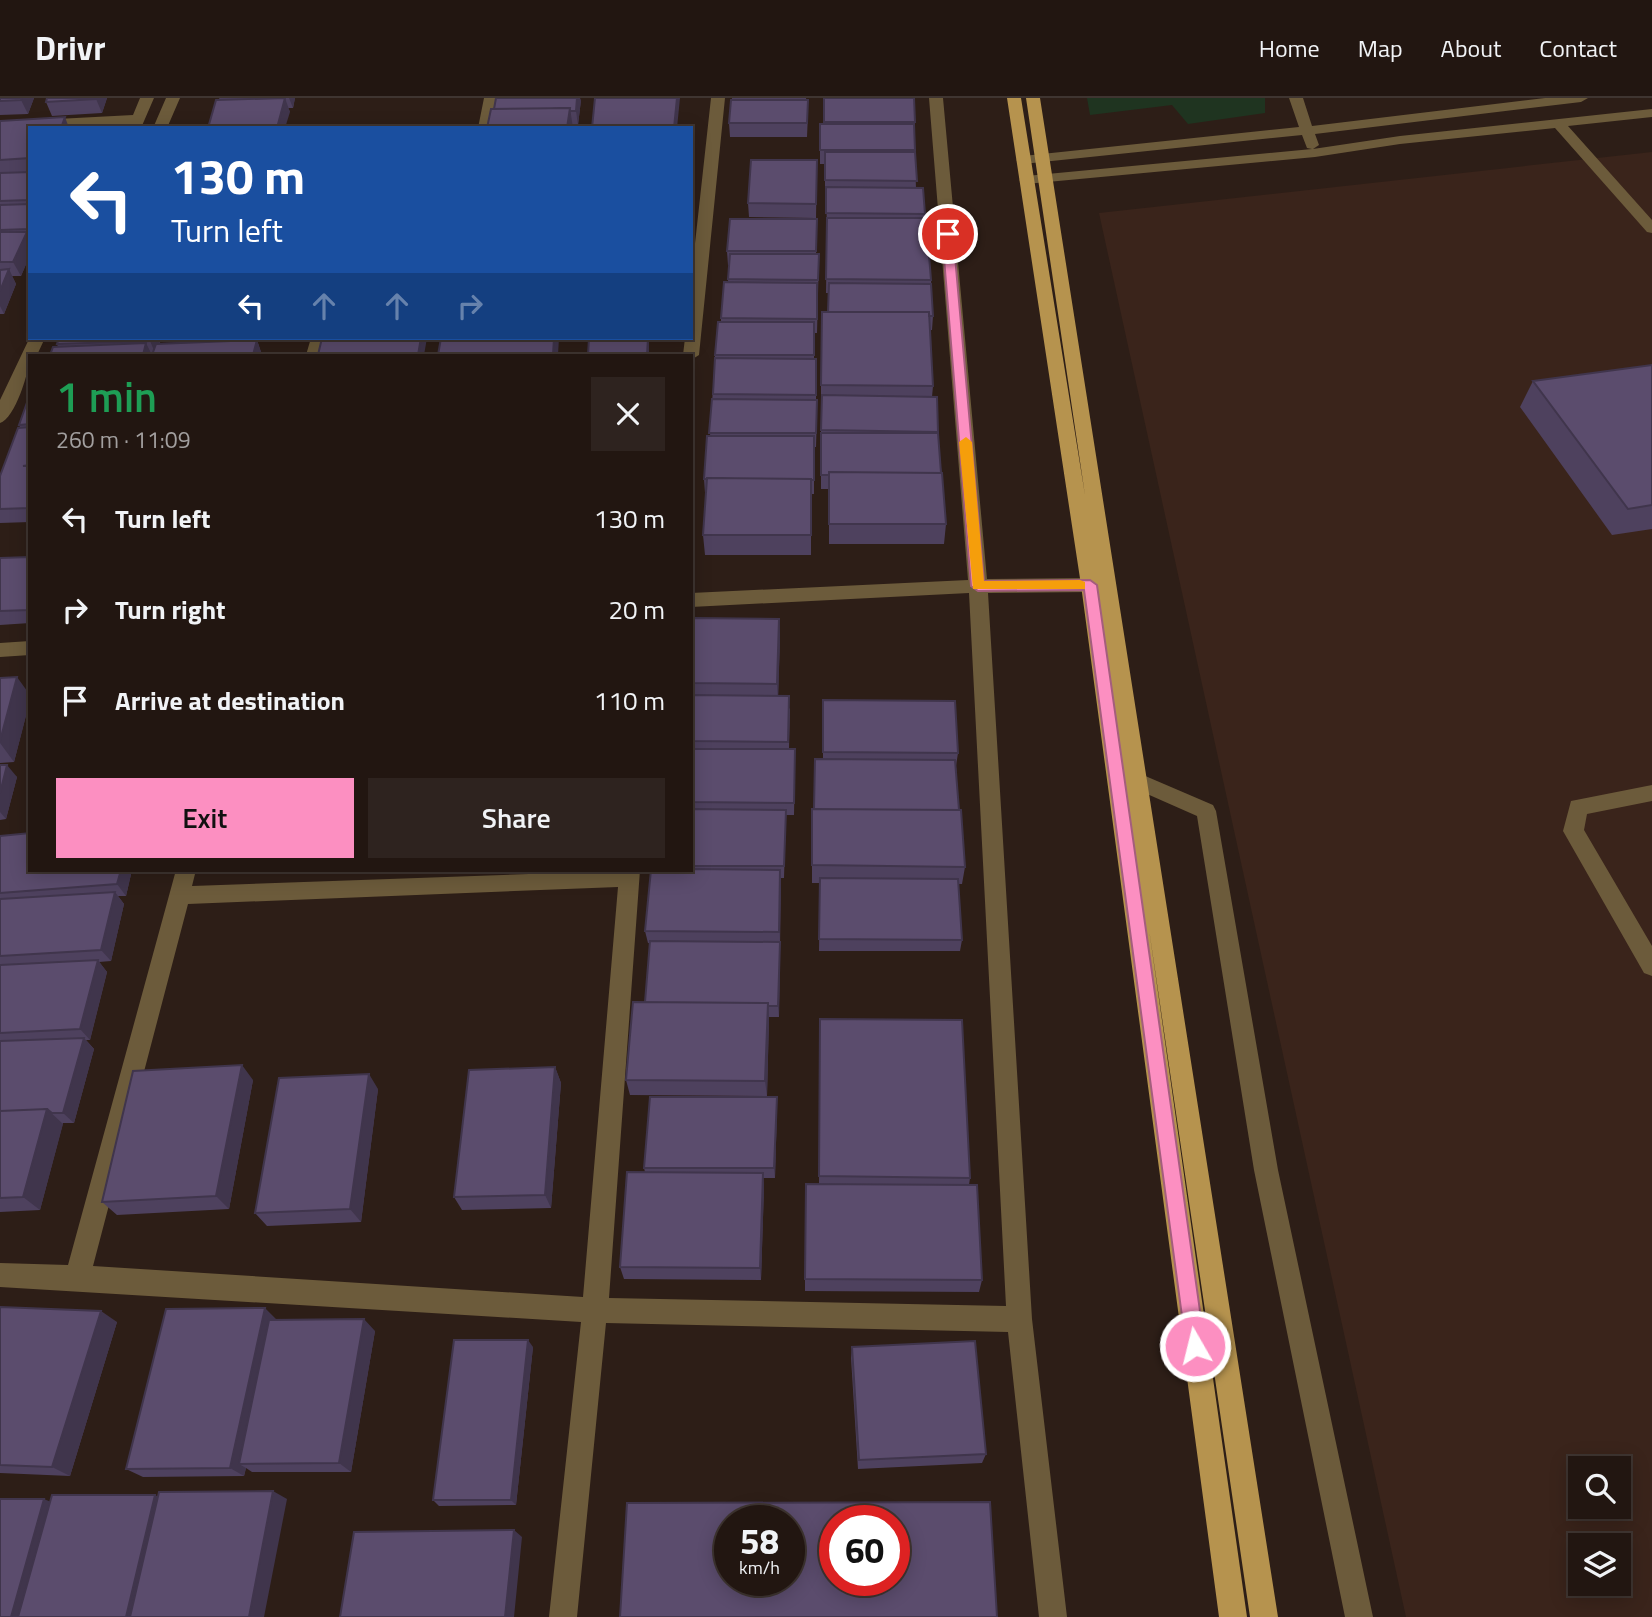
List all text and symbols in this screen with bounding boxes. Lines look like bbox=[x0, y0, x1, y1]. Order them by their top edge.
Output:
text: Drivr bbox=[35, 23, 106, 73]
text: Home bbox=[1259, 30, 1320, 66]
text: Map bbox=[1358, 30, 1403, 66]
text: About bbox=[1441, 30, 1501, 66]
text: Contact bbox=[1539, 30, 1617, 66]
text: 130 m bbox=[171, 138, 305, 213]
icon: left bbox=[56, 154, 147, 245]
pin bbox=[918, 204, 978, 264]
text: Turn left bbox=[171, 206, 283, 254]
icon: arrive bbox=[929, 215, 967, 253]
icon: left bbox=[232, 287, 270, 325]
icon: ahead bbox=[305, 287, 343, 325]
icon: ahead bbox=[378, 287, 416, 325]
icon: right bbox=[451, 287, 489, 325]
text: 1 min bbox=[56, 364, 157, 428]
button: close bbox=[591, 377, 665, 451]
text: 260 m · 11:09 bbox=[56, 422, 191, 457]
text: Turn left bbox=[115, 499, 210, 538]
text: 130 m bbox=[594, 499, 665, 538]
icon: left bbox=[56, 500, 94, 538]
text: Turn right bbox=[115, 590, 226, 629]
text: 20 m bbox=[608, 590, 665, 629]
icon: right bbox=[56, 591, 94, 629]
text: Arrive at destination bbox=[115, 681, 345, 720]
text: 110 m bbox=[594, 681, 665, 720]
icon: arrive bbox=[56, 682, 94, 720]
button: Exit bbox=[56, 778, 354, 858]
button: Share bbox=[368, 778, 665, 858]
position arrow bbox=[1158, 1309, 1232, 1383]
map controls bbox=[1568, 1456, 1631, 1596]
button: search bbox=[1568, 1456, 1631, 1519]
speed limit sign: 60 bbox=[819, 1505, 910, 1596]
text: 58 bbox=[740, 1514, 779, 1568]
button: layers bbox=[1568, 1533, 1631, 1596]
text: km/h bbox=[739, 1554, 780, 1581]

